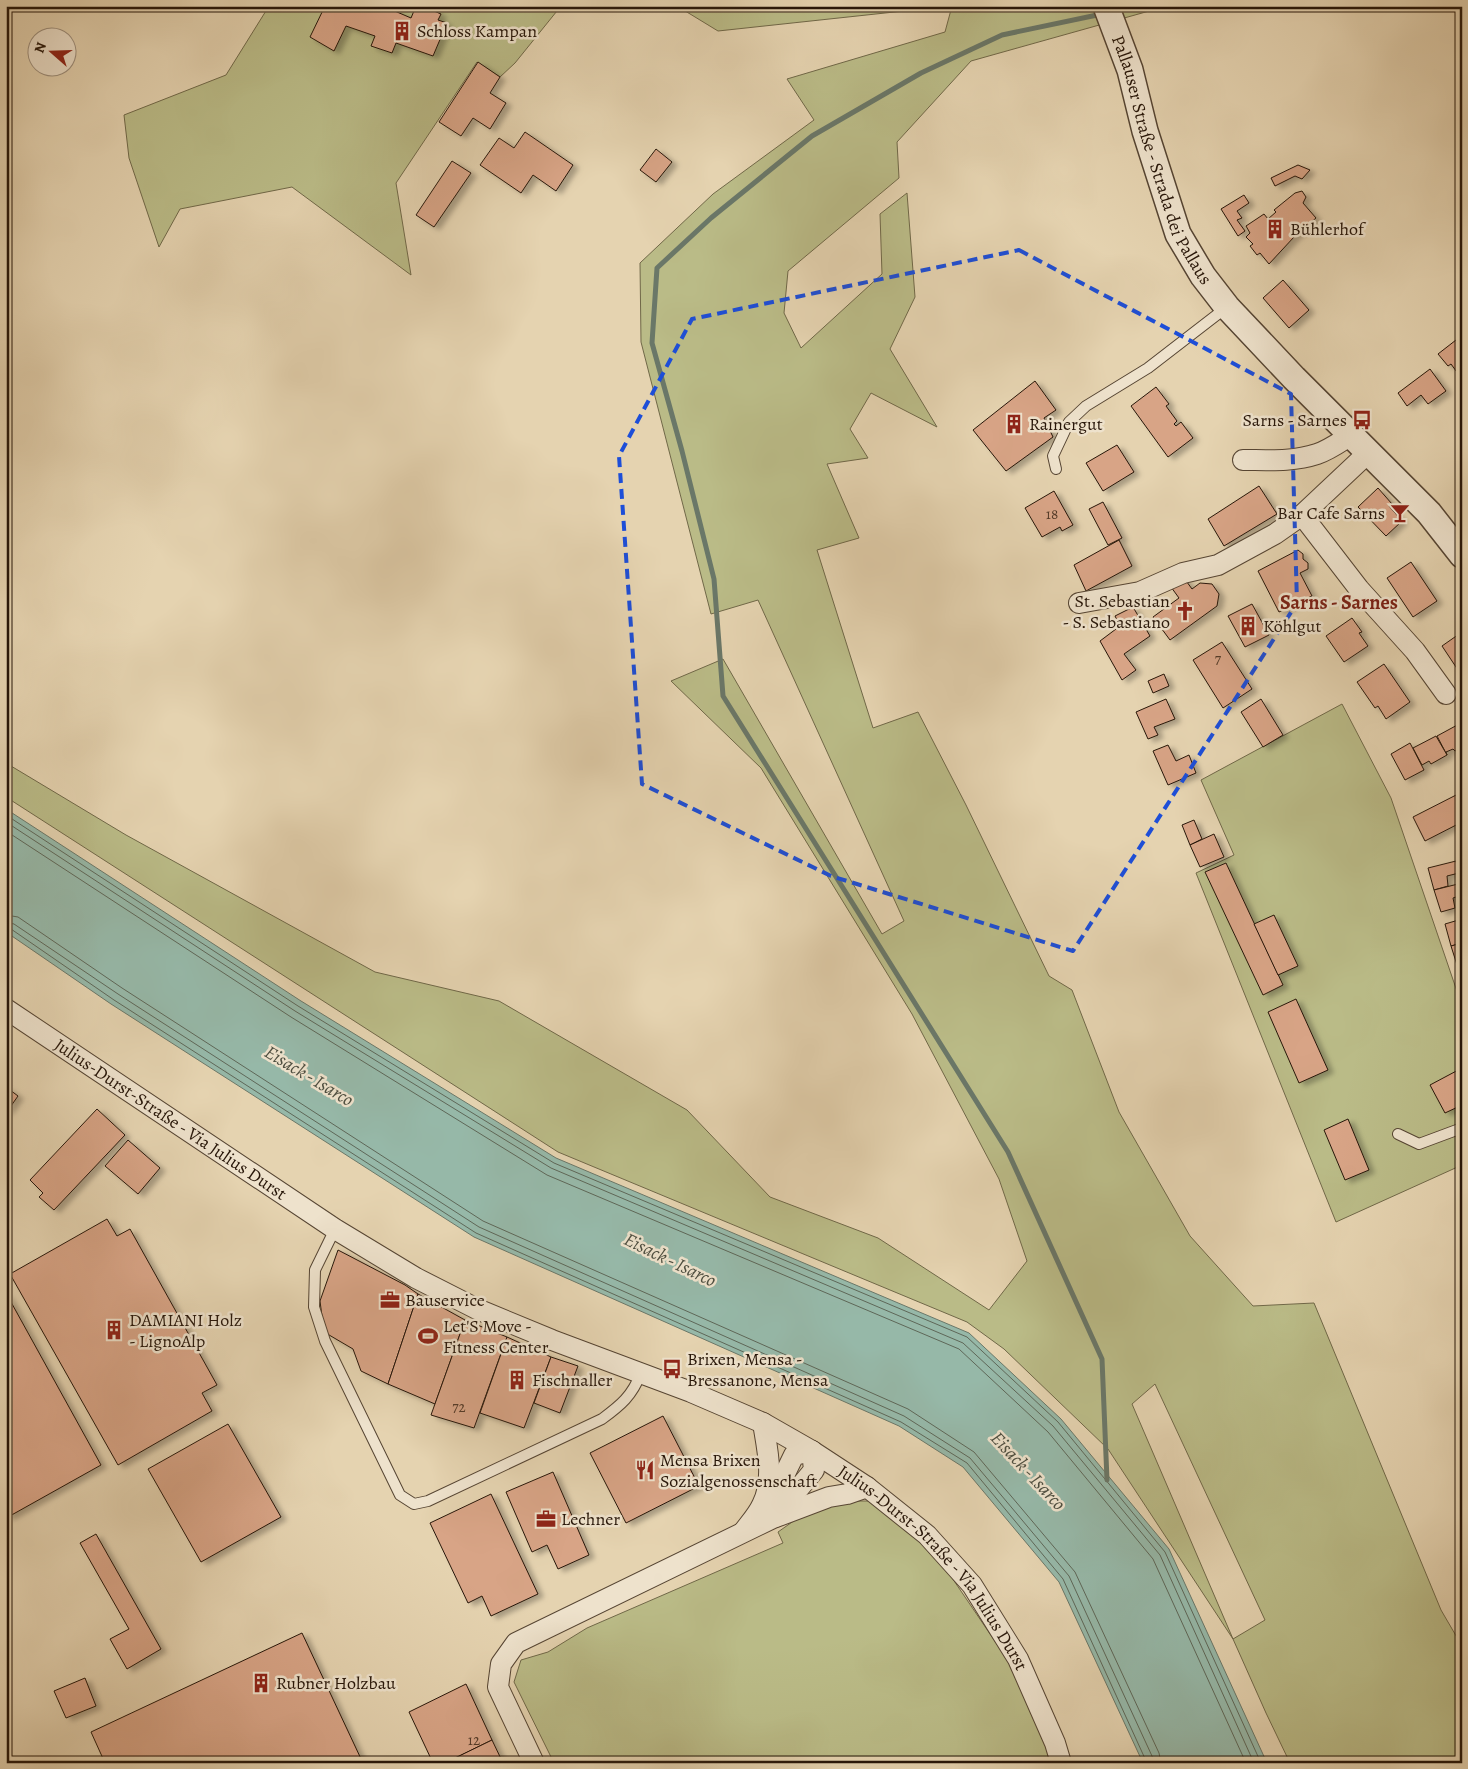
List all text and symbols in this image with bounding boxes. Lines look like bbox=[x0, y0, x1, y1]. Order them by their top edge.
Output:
place label: Schloss Kampan bbox=[417, 19, 537, 43]
building icon: Schloss Kampan bbox=[391, 20, 413, 42]
north arrow bbox=[28, 28, 78, 78]
street label: Pallauser Straße - Strada dei Pallaus bbox=[1106, 32, 1217, 290]
text: N bbox=[30, 40, 51, 56]
place label: Bühlerhof bbox=[1290, 217, 1367, 241]
building icon: Bühlerhof bbox=[1264, 218, 1286, 240]
place label: Sarns - Sarnes bbox=[1243, 408, 1347, 432]
bus stop icon: Sarns - Sarnes bbox=[1351, 409, 1373, 431]
place label: Rainergut bbox=[1029, 412, 1103, 436]
building icon: Rainergut bbox=[1003, 413, 1025, 435]
place label: Bar Cafe Sarns bbox=[1277, 501, 1385, 525]
bar icon: Bar Cafe Sarns bbox=[1389, 502, 1411, 524]
house number: 18 bbox=[1046, 504, 1058, 524]
place label: St. Sebastian - S. Sebastiano bbox=[1063, 589, 1170, 634]
district label: Sarns - Sarnes bbox=[1280, 589, 1398, 616]
church icon: St. Sebastian - S. Sebastiano bbox=[1174, 600, 1196, 622]
place label: Köhlgut bbox=[1263, 614, 1321, 638]
building icon: Köhlgut bbox=[1237, 615, 1259, 637]
house number: 7 bbox=[1215, 649, 1222, 669]
street label: Julius-Durst-Straße - Via Julius Durst bbox=[50, 1033, 292, 1205]
water label: Eisack - Isarco bbox=[260, 1039, 359, 1113]
water label: Eisack - Isarco bbox=[620, 1227, 721, 1294]
place label: Bauservice bbox=[405, 1288, 485, 1312]
office icon: Bauservice bbox=[379, 1289, 401, 1311]
place label: DAMIANI Holz - LignoAlp bbox=[129, 1308, 242, 1353]
place label: Let'S Move - Fitness Center bbox=[443, 1314, 549, 1359]
building icon: DAMIANI Holz - LignoAlp bbox=[103, 1319, 125, 1341]
sports icon: Let'S Move - Fitness Center bbox=[417, 1325, 439, 1347]
place label: Brixen, Mensa - Bressanone, Mensa bbox=[687, 1347, 829, 1392]
bus stop icon: Brixen, Mensa - Bressanone, Mensa bbox=[661, 1358, 683, 1380]
place label: Fischnaller bbox=[532, 1368, 613, 1392]
building icon: Fischnaller bbox=[506, 1369, 528, 1391]
house number: 72 bbox=[452, 1397, 466, 1417]
water label: Eisack - Isarco bbox=[985, 1426, 1072, 1516]
place label: Mensa Brixen Sozialgenossenschaft bbox=[660, 1448, 817, 1493]
restaurant icon: Mensa Brixen Sozialgenossenschaft bbox=[634, 1459, 656, 1481]
street label: Julius-Durst-Straße - Via Julius Durst bbox=[833, 1459, 1034, 1674]
place label: Lechner bbox=[561, 1507, 620, 1531]
office icon: Lechner bbox=[535, 1508, 557, 1530]
place label: Rubner Holzbau bbox=[276, 1671, 396, 1695]
building icon: Rubner Holzbau bbox=[250, 1672, 272, 1694]
house number: 12 bbox=[468, 1730, 480, 1750]

